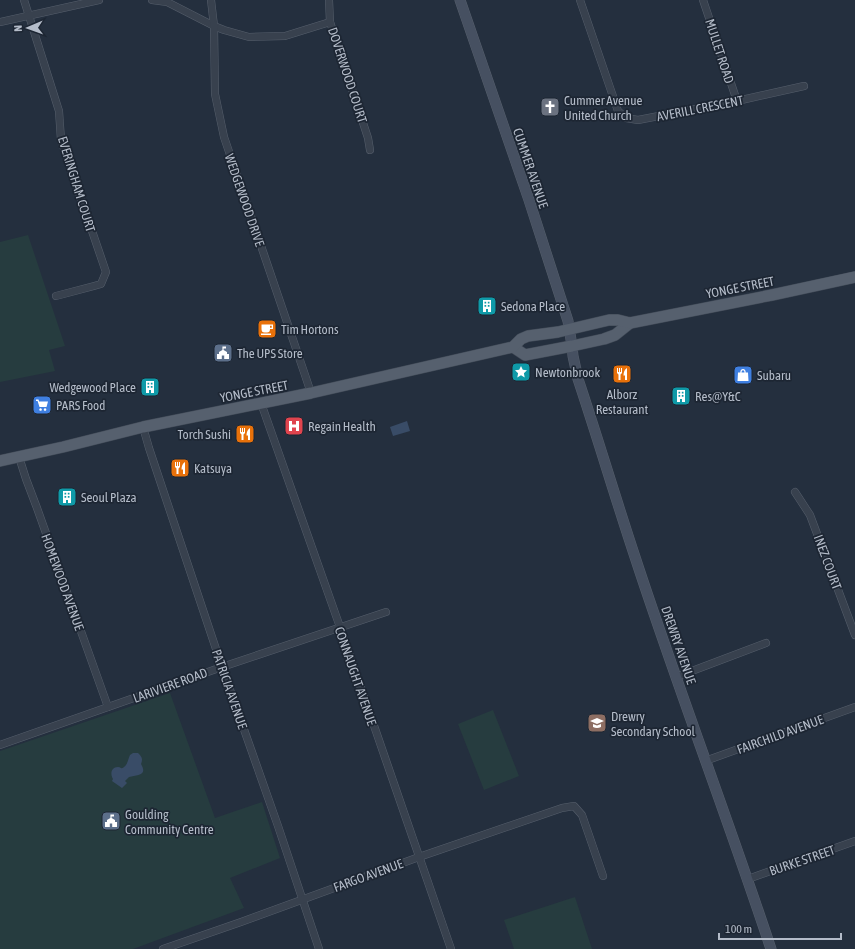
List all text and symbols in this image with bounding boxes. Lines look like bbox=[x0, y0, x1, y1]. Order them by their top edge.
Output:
north arrow bbox=[8, 8, 48, 48]
street label: MULLET ROAD bbox=[702, 17, 737, 85]
text: N bbox=[12, 25, 24, 32]
street label: DOVERWOOD COURT bbox=[325, 25, 370, 125]
place label: Cummer Avenue United Church bbox=[564, 93, 642, 123]
street label: AVERILL CRESCENT bbox=[656, 93, 745, 124]
church icon: Cummer Avenue United Church bbox=[539, 96, 561, 118]
street label: CUMMER AVENUE bbox=[510, 126, 551, 211]
street label: EVERINGHAM COURT bbox=[55, 134, 98, 234]
street label: WEDGEWOOD DRIVE bbox=[222, 152, 268, 249]
street label: YONGE STREET bbox=[705, 273, 776, 301]
building icon: Sedona Place bbox=[476, 295, 498, 317]
place label: Sedona Place bbox=[501, 299, 565, 314]
cafe icon: Tim Hortons bbox=[256, 318, 278, 340]
place label: Tim Hortons bbox=[281, 322, 339, 337]
public building icon: The UPS Store bbox=[212, 342, 234, 364]
place label: The UPS Store bbox=[237, 346, 303, 361]
place icon: Newtonbrook bbox=[510, 361, 532, 383]
restaurant icon: Alborz Restaurant bbox=[611, 363, 633, 385]
shop icon: Subaru bbox=[732, 364, 754, 386]
place label: Newtonbrook bbox=[535, 365, 600, 380]
place label: Subaru bbox=[757, 368, 791, 383]
building icon: Wedgewood Place bbox=[139, 376, 161, 398]
street label: YONGE STREET bbox=[219, 377, 290, 405]
place label: Wedgewood Place bbox=[49, 380, 136, 395]
building icon: Res@Y&C bbox=[670, 385, 692, 407]
place label: Alborz Restaurant bbox=[596, 387, 649, 417]
place label: Res@Y&C bbox=[695, 389, 741, 404]
supermarket icon: PARS Food bbox=[31, 394, 53, 416]
place label: PARS Food bbox=[56, 398, 105, 413]
hospital icon: Regain Health bbox=[283, 415, 305, 437]
place label: Regain Health bbox=[308, 419, 376, 434]
restaurant icon: Torch Sushi bbox=[234, 423, 256, 445]
place label: Torch Sushi bbox=[178, 427, 231, 442]
restaurant icon: Katsuya bbox=[169, 457, 191, 479]
place label: Katsuya bbox=[194, 461, 232, 476]
building icon: Seoul Plaza bbox=[56, 486, 78, 508]
place label: Seoul Plaza bbox=[81, 490, 137, 505]
street label: HOMEWOOD AVENUE bbox=[38, 532, 87, 633]
street label: INEZ COURT bbox=[811, 533, 844, 592]
street label: DREWRY AVENUE bbox=[658, 604, 699, 687]
street label: CONNAUGHT AVENUE bbox=[332, 625, 380, 728]
street label: PATRICIA AVENUE bbox=[209, 647, 250, 731]
street label: LARIVIERE ROAD bbox=[131, 665, 209, 706]
place label: Drewry Secondary School bbox=[611, 709, 695, 739]
school or university icon: Drewry Secondary School bbox=[586, 712, 608, 734]
street label: FAIRCHILD AVENUE bbox=[735, 712, 826, 757]
place label: Goulding Community Centre bbox=[125, 807, 214, 837]
public building icon: Goulding Community Centre bbox=[100, 810, 122, 832]
street label: BURKE STREET bbox=[767, 842, 837, 879]
street label: FARGO AVENUE bbox=[331, 856, 405, 895]
scale bar bbox=[719, 915, 841, 941]
text: 100 m bbox=[725, 922, 752, 936]

